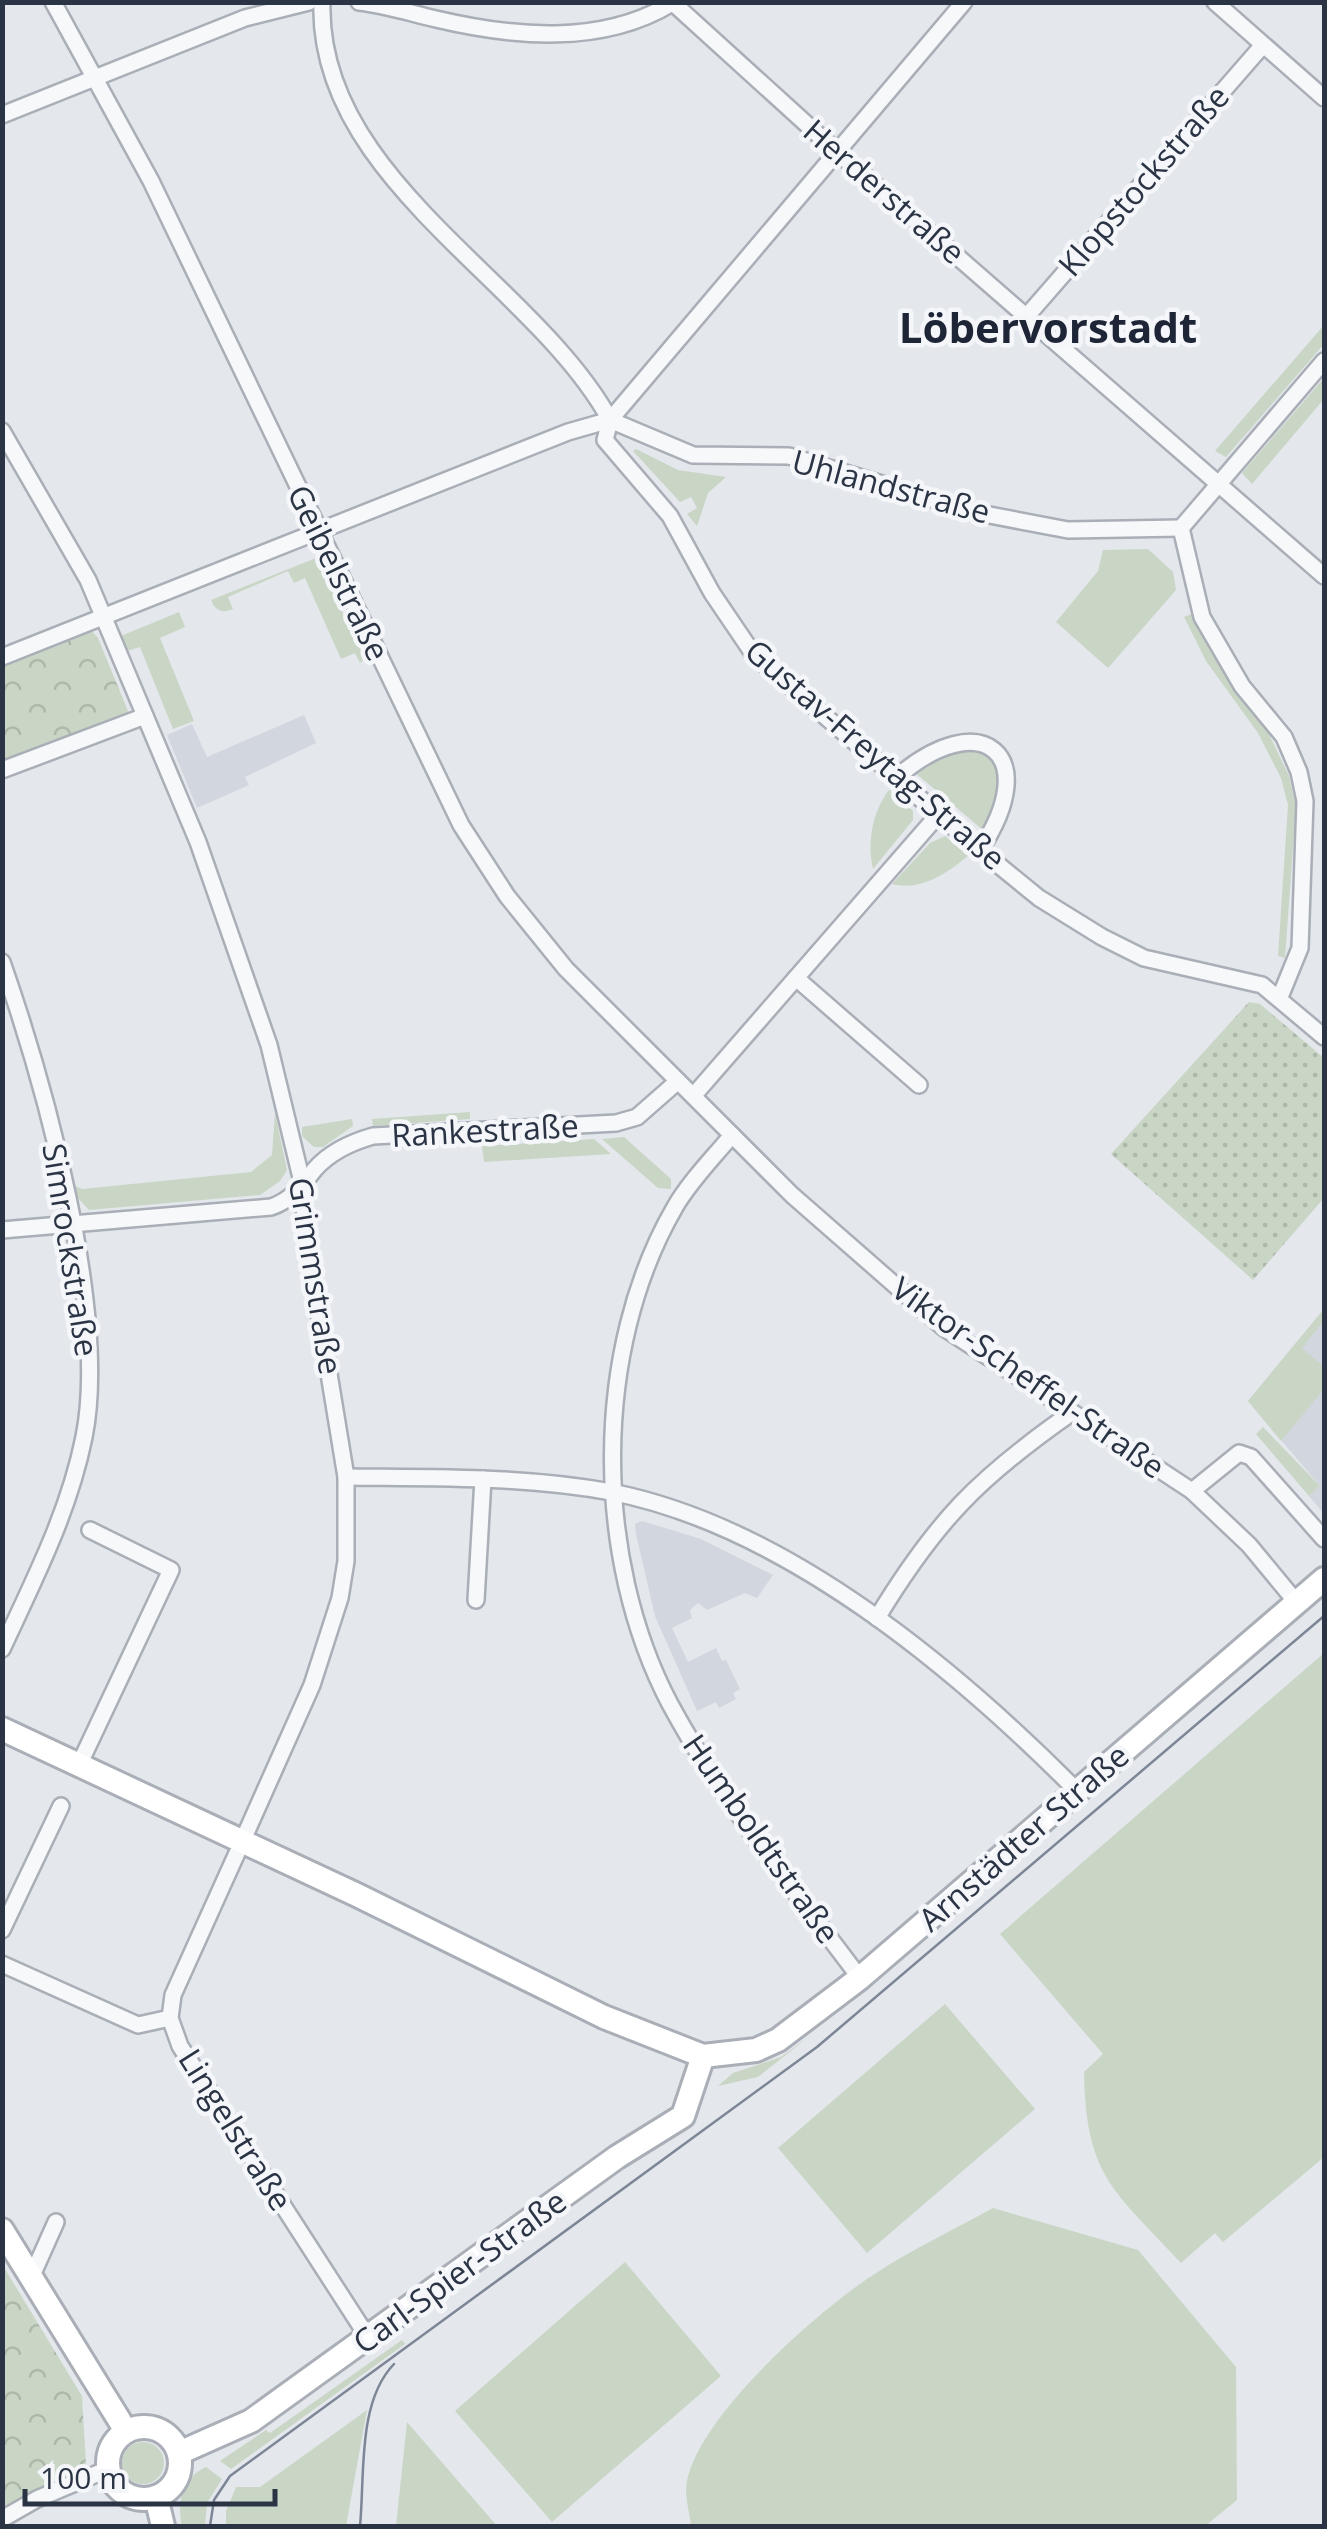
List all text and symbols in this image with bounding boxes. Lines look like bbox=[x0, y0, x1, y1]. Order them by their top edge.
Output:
street label: Klopstockstraße bbox=[1048, 75, 1238, 285]
street label: Herderstraße bbox=[795, 109, 975, 273]
district label: Löbervorstadt bbox=[899, 298, 1197, 355]
street label: Uhlandstraße bbox=[788, 438, 995, 533]
street label: Geibelstraße bbox=[278, 477, 400, 667]
street label: Gustav-Freytag-Straße bbox=[737, 629, 1015, 879]
street label: Rankestraße bbox=[390, 1103, 580, 1156]
street label: Simrockstraße bbox=[33, 1140, 110, 1359]
street label: Grimmstraße bbox=[280, 1174, 353, 1377]
street label: Viktor-Scheffel-Straße bbox=[884, 1266, 1174, 1487]
street label: Humboldtstraße bbox=[674, 1725, 850, 1951]
street label: Arnstädter Straße bbox=[909, 1734, 1137, 1940]
street label: Lingelstraße bbox=[169, 2040, 303, 2218]
street label: Carl-Spier-Straße bbox=[344, 2179, 574, 2363]
scale bar bbox=[25, 2444, 275, 2506]
text: 100 m bbox=[40, 2457, 127, 2498]

